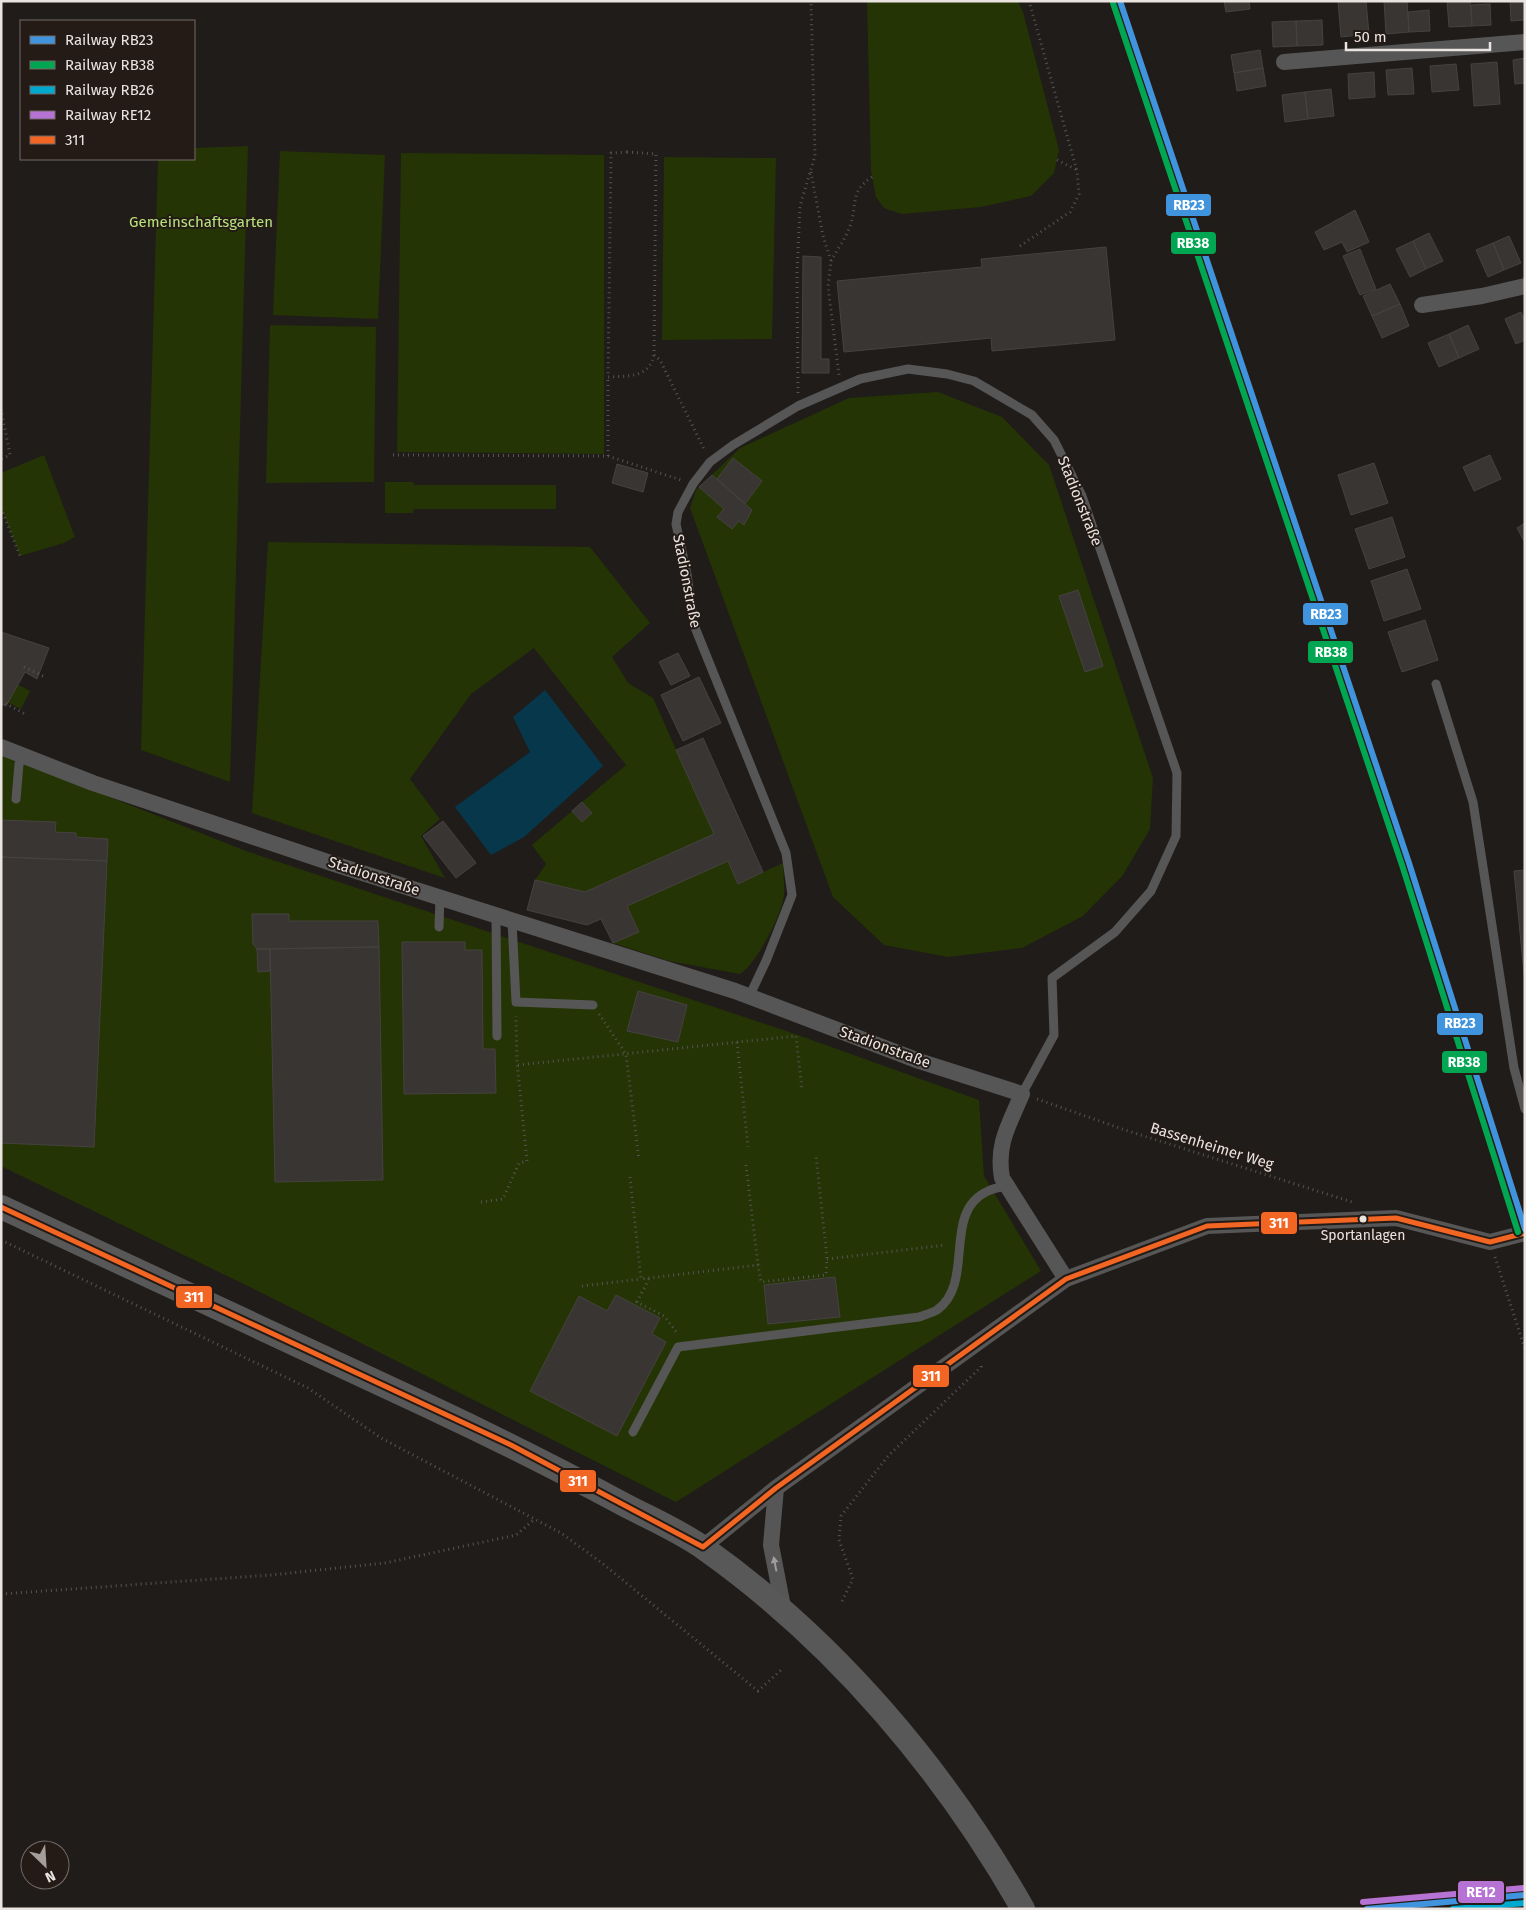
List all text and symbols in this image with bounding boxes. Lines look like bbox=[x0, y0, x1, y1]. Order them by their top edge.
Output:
legend bbox=[20, 20, 195, 160]
scale bar bbox=[1346, 20, 1490, 52]
text: 50 m bbox=[1354, 28, 1387, 46]
text: Railway RB23 bbox=[65, 31, 153, 49]
text: Railway RB38 bbox=[65, 56, 155, 74]
text: Railway RB26 bbox=[65, 81, 154, 99]
text: Railway RE12 bbox=[65, 106, 151, 124]
text: 311 bbox=[65, 131, 85, 149]
line badge: RB23 bbox=[1165, 193, 1212, 217]
text: RB23 bbox=[1173, 197, 1205, 214]
park label: Gemeinschaftsgarten bbox=[129, 213, 273, 231]
line badge: RB38 bbox=[1170, 231, 1217, 255]
text: RB38 bbox=[1177, 235, 1209, 252]
street label: Stadionstraße bbox=[1054, 453, 1106, 549]
street label: Stadionstraße bbox=[669, 533, 705, 629]
line badge: RB23 bbox=[1302, 602, 1349, 626]
text: RB23 bbox=[1310, 606, 1342, 623]
line badge: RB38 bbox=[1307, 640, 1354, 664]
text: RB38 bbox=[1315, 644, 1347, 661]
street label: Stadionstraße bbox=[326, 853, 422, 899]
line badge: RB23 bbox=[1436, 1012, 1484, 1036]
text: RB23 bbox=[1444, 1015, 1476, 1032]
street label: Stadionstraße bbox=[837, 1022, 933, 1072]
line badge: RB38 bbox=[1441, 1050, 1488, 1074]
text: RB38 bbox=[1448, 1054, 1480, 1071]
street label: Bassenheimer Weg bbox=[1148, 1119, 1276, 1173]
line badge: 311 bbox=[1260, 1211, 1298, 1235]
marker: Sportanlagen bbox=[1358, 1214, 1368, 1224]
text: 311 bbox=[1268, 1215, 1289, 1232]
place label: Sportanlagen bbox=[1321, 1227, 1405, 1244]
line badge: 311 bbox=[175, 1285, 213, 1309]
text: 311 bbox=[183, 1289, 204, 1306]
line badge: 311 bbox=[912, 1364, 950, 1388]
text: 311 bbox=[920, 1368, 941, 1385]
line badge: 311 bbox=[559, 1469, 597, 1493]
text: 311 bbox=[567, 1473, 588, 1490]
one-way arrow bbox=[770, 1556, 778, 1572]
north arrow bbox=[20, 1840, 70, 1890]
text: N bbox=[42, 1867, 58, 1886]
line badge: RE12 bbox=[1457, 1880, 1505, 1904]
text: RE12 bbox=[1466, 1884, 1496, 1901]

